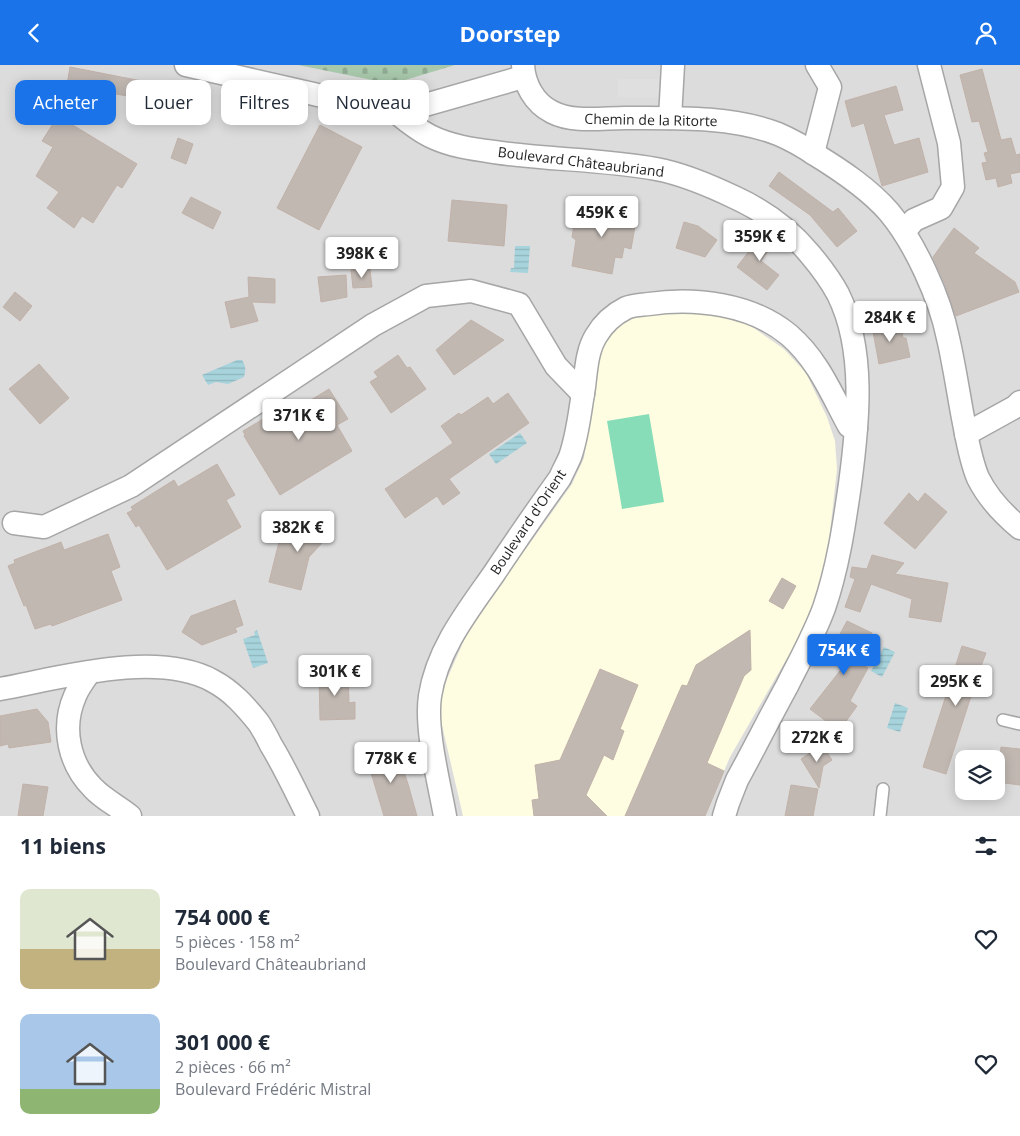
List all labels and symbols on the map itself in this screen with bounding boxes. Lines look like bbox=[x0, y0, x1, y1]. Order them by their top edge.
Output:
street label: Chemin de la Ritorte bbox=[584, 109, 718, 130]
street label: Boulevard Châteaubriand bbox=[497, 142, 665, 181]
pin: 459K € bbox=[561, 195, 643, 238]
pin: 359K € bbox=[719, 219, 801, 262]
pin: 398K € bbox=[321, 237, 403, 279]
pin: 284K € bbox=[849, 301, 931, 343]
pin: 371K € bbox=[258, 399, 340, 441]
street label: Boulevard d'Orient bbox=[485, 465, 570, 578]
pin: 382K € bbox=[257, 511, 339, 553]
pin: 754K € bbox=[803, 633, 885, 676]
pin: 301K € bbox=[294, 655, 376, 697]
pin: 295K € bbox=[915, 665, 997, 707]
pin: 272K € bbox=[776, 721, 858, 763]
pin: 778K € bbox=[350, 741, 432, 784]

